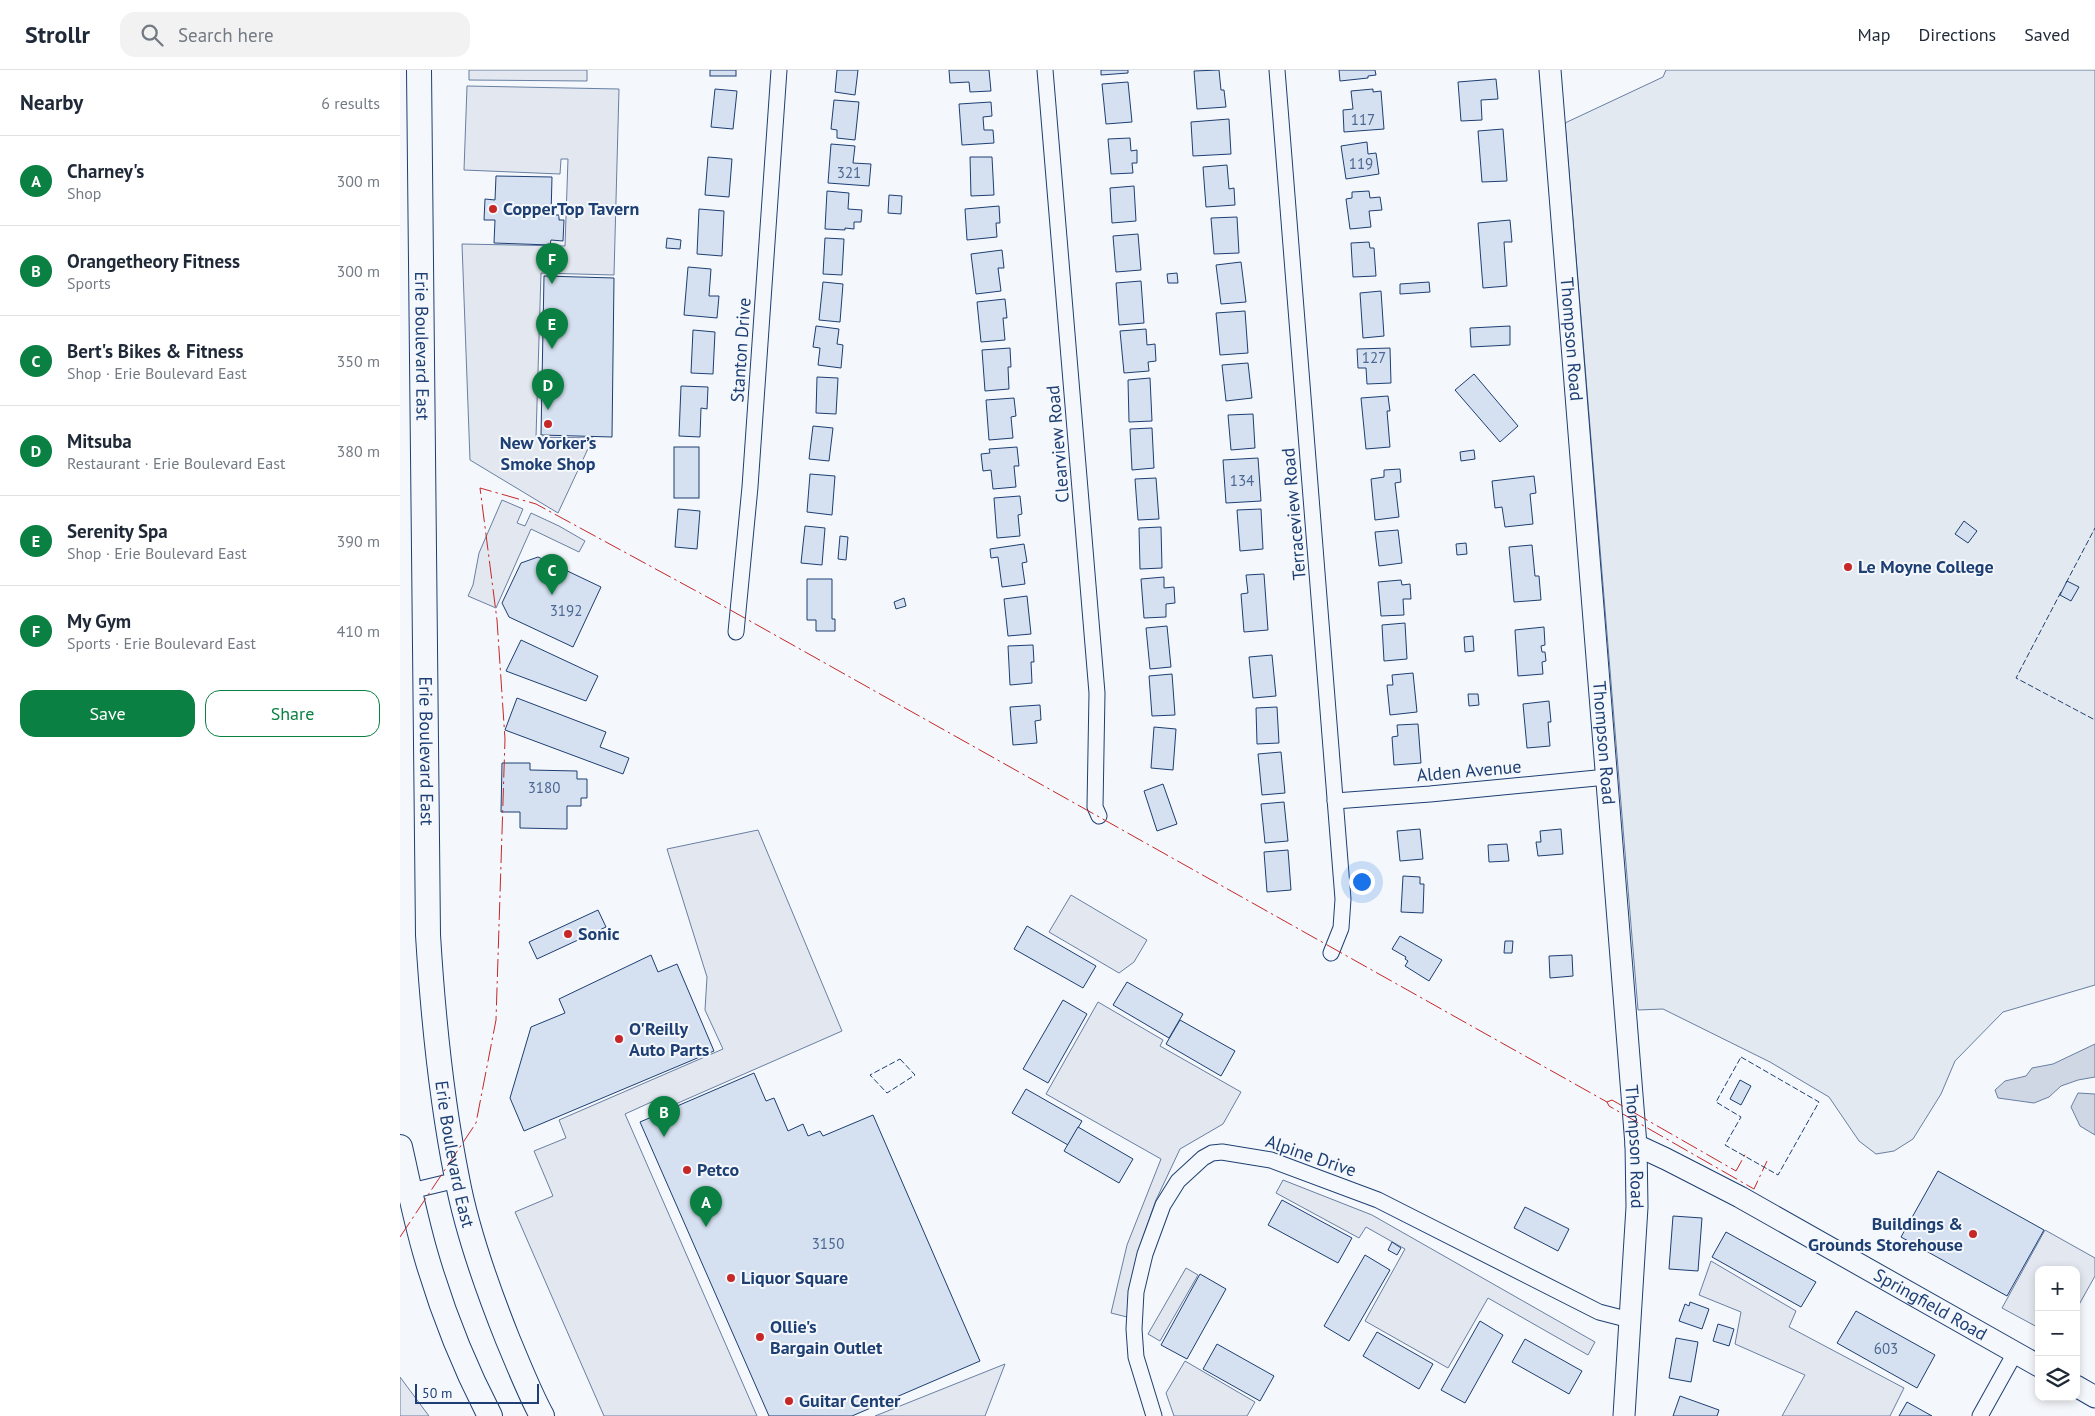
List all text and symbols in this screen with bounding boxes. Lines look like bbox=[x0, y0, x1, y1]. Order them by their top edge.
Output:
search box bbox=[120, 12, 470, 57]
text: Strollr bbox=[25, 19, 90, 50]
icon: search bbox=[138, 21, 166, 49]
text: Search here bbox=[178, 23, 274, 47]
text: Map bbox=[1858, 23, 1890, 46]
text: Directions bbox=[1918, 23, 1996, 46]
text: Saved bbox=[2024, 23, 2070, 46]
text: Nearby bbox=[20, 89, 83, 116]
text: 6 results bbox=[321, 93, 380, 113]
house number: 117 bbox=[1351, 110, 1375, 129]
house number: 119 bbox=[1349, 154, 1373, 173]
text: Charney's bbox=[67, 159, 144, 183]
house number: 321 bbox=[837, 163, 861, 182]
text: A bbox=[31, 171, 41, 191]
text: 300 m bbox=[337, 171, 380, 191]
text: Shop bbox=[67, 183, 101, 203]
place label: CopperTop Tavern bbox=[503, 197, 639, 220]
marker: CopperTop Tavern bbox=[487, 203, 499, 215]
pin: F bbox=[536, 243, 568, 284]
text: Orangetheory Fitness bbox=[67, 249, 240, 273]
text: B bbox=[31, 261, 41, 281]
text: 300 m bbox=[337, 261, 380, 281]
street label: Erie Boulevard East bbox=[410, 271, 435, 421]
text: Sports bbox=[67, 273, 111, 293]
street label: Thompson Road bbox=[1556, 276, 1588, 402]
street label: Stanton Drive bbox=[725, 297, 756, 403]
pin: E bbox=[536, 308, 568, 349]
text: Bert's Bikes & Fitness bbox=[67, 339, 243, 363]
house number: 127 bbox=[1362, 348, 1386, 367]
text: C bbox=[32, 351, 40, 371]
text: 350 m bbox=[337, 351, 380, 371]
text: Shop · Erie Boulevard East bbox=[67, 363, 247, 383]
pin: D bbox=[532, 369, 564, 410]
street label: Clearview Road bbox=[1041, 384, 1074, 504]
marker: New Yorker’s Smoke Shop bbox=[542, 418, 554, 430]
text: Mitsuba bbox=[67, 429, 132, 453]
place label: New Yorker’s Smoke Shop bbox=[500, 431, 597, 475]
text: D bbox=[31, 441, 41, 461]
text: 380 m bbox=[337, 441, 380, 461]
street label: Terraceview Road bbox=[1276, 447, 1311, 581]
text: Restaurant · Erie Boulevard East bbox=[67, 453, 285, 473]
house number: 134 bbox=[1230, 471, 1254, 490]
text: Serenity Spa bbox=[67, 519, 168, 543]
text: E bbox=[32, 531, 40, 551]
text: 390 m bbox=[337, 531, 380, 551]
text: Shop · Erie Boulevard East bbox=[67, 543, 247, 563]
pin: C bbox=[536, 554, 568, 595]
place label: Le Moyne College bbox=[1858, 555, 1994, 578]
marker: Le Moyne College bbox=[1842, 561, 1854, 573]
house number: 3192 bbox=[550, 601, 582, 620]
text: My Gym bbox=[67, 609, 131, 633]
text: F bbox=[32, 621, 40, 641]
text: 410 m bbox=[337, 621, 380, 641]
text: Sports · Erie Boulevard East bbox=[67, 633, 256, 653]
street label: Erie Boulevard East bbox=[414, 676, 439, 826]
street label: Thompson Road bbox=[1588, 680, 1621, 805]
button: Save bbox=[20, 690, 195, 737]
button: Share bbox=[205, 690, 380, 737]
street label: Alden Avenue bbox=[1416, 754, 1522, 787]
house number: 3180 bbox=[528, 778, 560, 797]
your location bbox=[1349, 869, 1375, 895]
place label: Sonic bbox=[578, 922, 620, 945]
marker: Sonic bbox=[562, 928, 574, 940]
place label: O'Reilly Auto Parts bbox=[629, 1017, 710, 1061]
marker: O'Reilly Auto Parts bbox=[613, 1033, 625, 1045]
street label: Erie Boulevard East bbox=[430, 1079, 480, 1230]
street label: Thompson Road bbox=[1620, 1084, 1649, 1209]
pin: B bbox=[648, 1096, 680, 1137]
street label: Alpine Drive bbox=[1263, 1129, 1360, 1182]
place label: Petco bbox=[697, 1158, 739, 1181]
marker: Petco bbox=[681, 1164, 693, 1176]
pin: A bbox=[690, 1186, 722, 1227]
place label: Buildings & Grounds Storehouse bbox=[1808, 1212, 1963, 1256]
marker: Buildings & Grounds Storehouse bbox=[1967, 1228, 1979, 1240]
house number: 3150 bbox=[812, 1234, 844, 1253]
street label: Springfield Road bbox=[1870, 1263, 1991, 1345]
place label: Liquor Square bbox=[741, 1266, 848, 1289]
map controls bbox=[2035, 1266, 2080, 1401]
button: + bbox=[2035, 1266, 2080, 1311]
marker: Liquor Square bbox=[725, 1272, 737, 1284]
button: − bbox=[2035, 1311, 2080, 1356]
place label: Ollie's Bargain Outlet bbox=[770, 1315, 883, 1359]
marker: Ollie's Bargain Outlet bbox=[754, 1331, 766, 1343]
house number: 603 bbox=[1874, 1339, 1898, 1358]
button: layers bbox=[2035, 1356, 2080, 1401]
scale bar bbox=[415, 1381, 539, 1404]
text: 50 m bbox=[422, 1384, 452, 1402]
place label: Guitar Center bbox=[799, 1389, 901, 1412]
marker: Guitar Center bbox=[783, 1395, 795, 1407]

